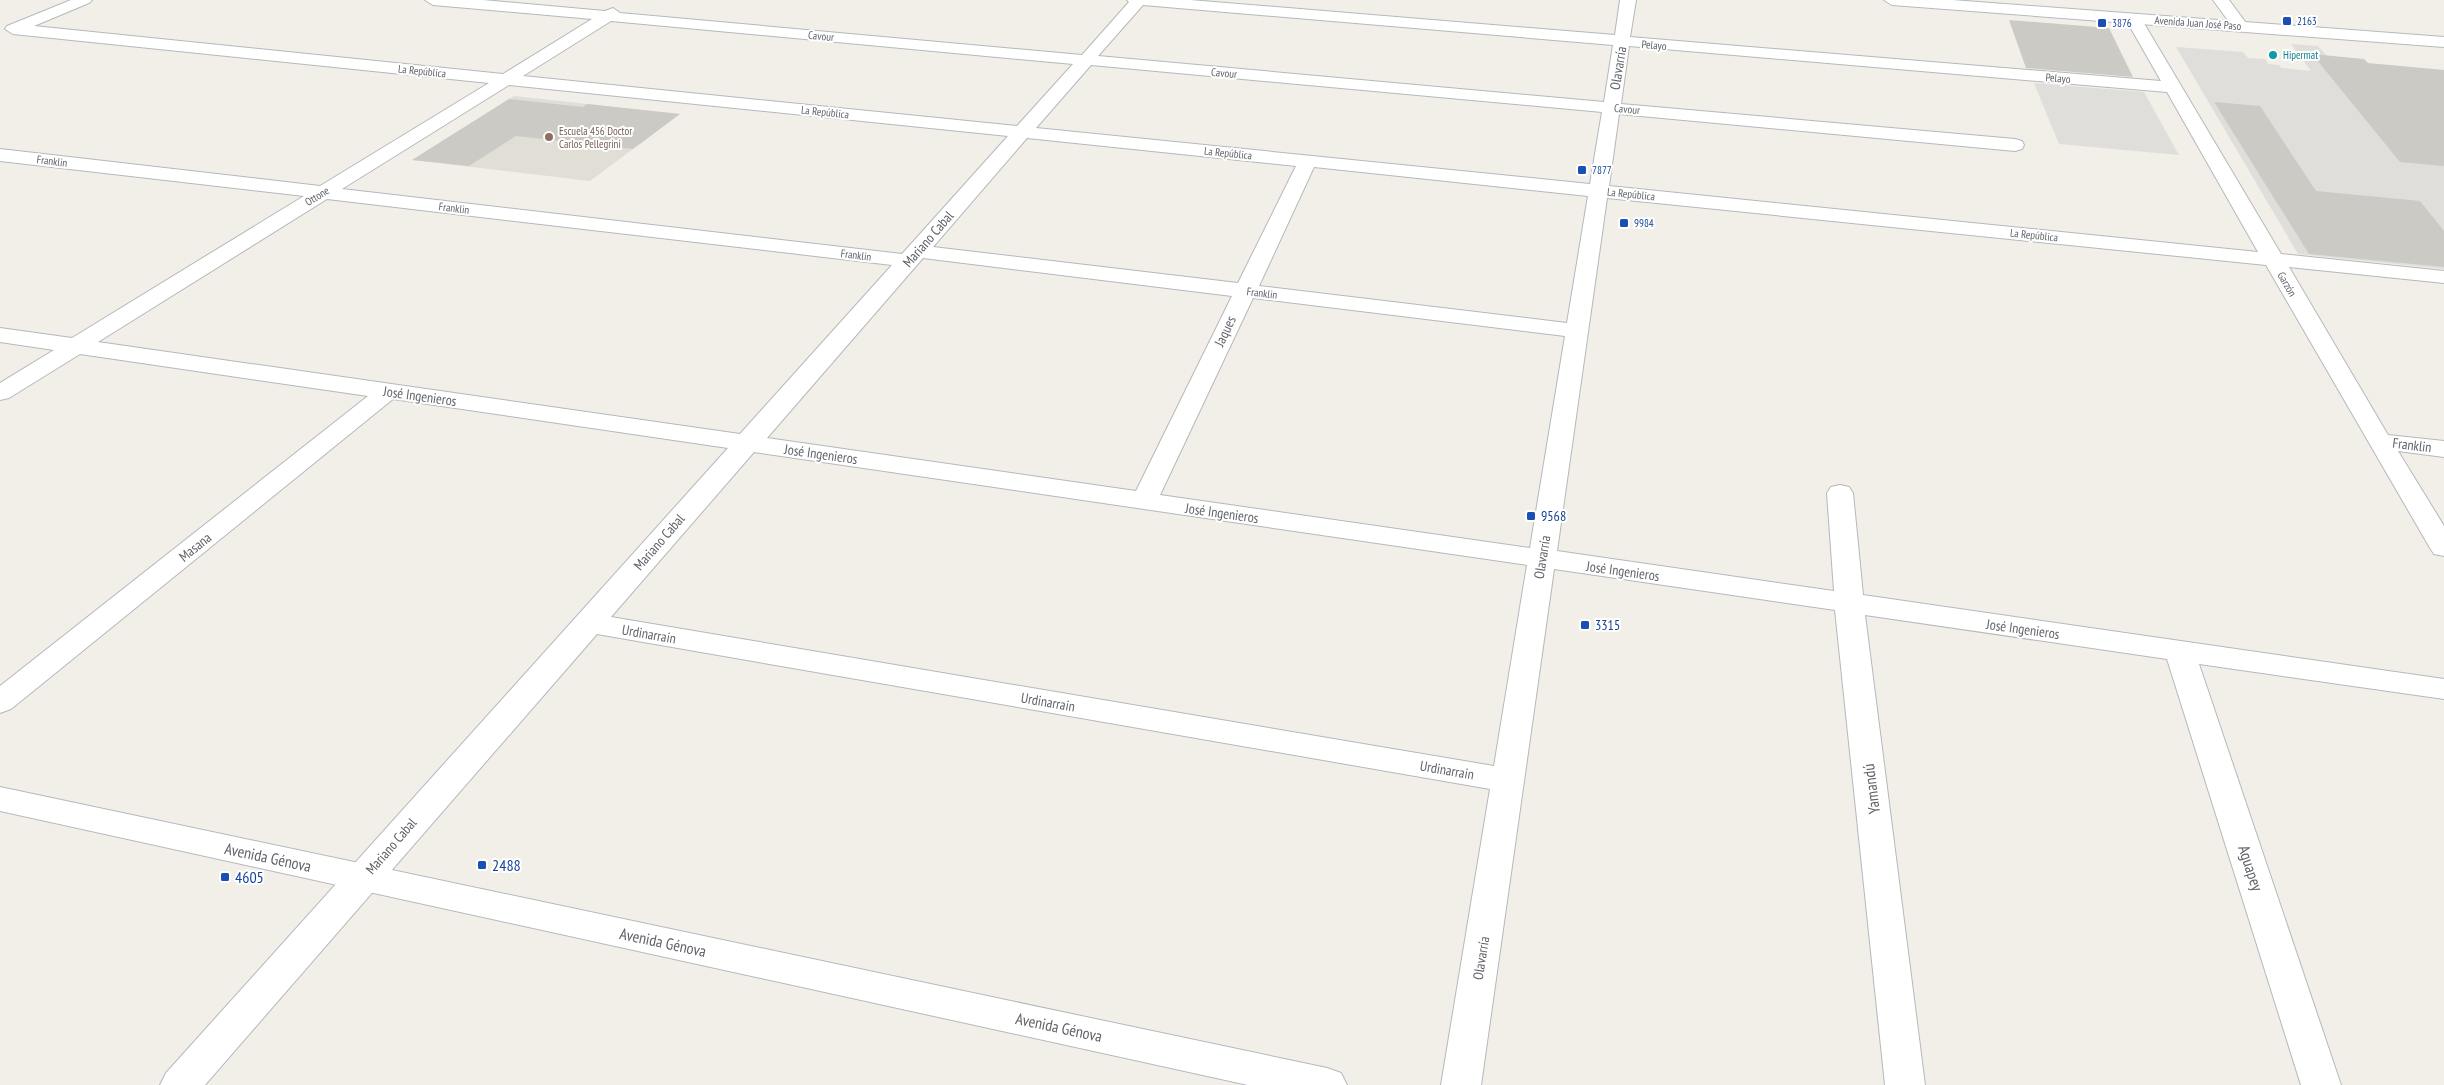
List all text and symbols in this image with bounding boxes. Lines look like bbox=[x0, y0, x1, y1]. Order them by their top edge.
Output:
street label: Avenida Juan José Paso bbox=[2154, 13, 2242, 33]
place label: 2163 bbox=[2297, 14, 2317, 28]
marker: 2163 bbox=[2281, 15, 2293, 27]
place label: 3876 bbox=[2112, 16, 2132, 30]
marker: 3876 bbox=[2096, 17, 2108, 29]
street label: Cavour bbox=[807, 28, 835, 44]
street label: Pelayo bbox=[1641, 37, 1667, 53]
street label: Olavarría bbox=[1606, 45, 1630, 91]
place label: Hipermat bbox=[2283, 48, 2318, 62]
marker: Hipermat bbox=[2267, 49, 2279, 61]
street label: La República bbox=[397, 62, 447, 80]
street label: Cavour bbox=[1210, 65, 1238, 81]
street label: Pelayo bbox=[2045, 70, 2071, 86]
street label: Cavour bbox=[1613, 101, 1641, 117]
street label: La República bbox=[800, 103, 850, 121]
place label: Escuela 456 Doctor Carlos Pellegrini bbox=[559, 124, 632, 151]
marker: Escuela 456 Doctor Carlos Pellegrini bbox=[543, 131, 555, 143]
street label: La República bbox=[1203, 144, 1253, 162]
street label: Franklin bbox=[36, 152, 68, 170]
place label: 7877 bbox=[1592, 163, 1612, 177]
marker: 7877 bbox=[1576, 164, 1588, 176]
street label: Ottone bbox=[302, 183, 332, 209]
street label: La República bbox=[1606, 185, 1656, 203]
street label: Franklin bbox=[438, 199, 470, 217]
street label: Mariano Cabal bbox=[899, 207, 958, 271]
place label: 9984 bbox=[1634, 216, 1654, 230]
marker: 9984 bbox=[1618, 217, 1630, 229]
street label: La República bbox=[2009, 226, 2059, 244]
street label: Franklin bbox=[840, 246, 872, 264]
street label: Garzón bbox=[2274, 269, 2300, 299]
street label: Franklin bbox=[1246, 284, 1278, 302]
street label: Jaques bbox=[1210, 313, 1240, 350]
street label: José Ingenieros bbox=[381, 382, 458, 410]
street label: Franklin bbox=[2391, 434, 2433, 456]
street label: José Ingenieros bbox=[782, 440, 859, 468]
street label: José Ingenieros bbox=[1183, 499, 1260, 527]
place label: 9568 bbox=[1541, 507, 1566, 525]
street label: Mariano Cabal bbox=[630, 510, 689, 574]
marker: 9568 bbox=[1525, 510, 1537, 522]
street label: Masana bbox=[175, 528, 215, 566]
street label: Olavarría bbox=[1530, 534, 1554, 580]
street label: José Ingenieros bbox=[1584, 557, 1661, 585]
street label: José Ingenieros bbox=[1984, 615, 2061, 643]
place label: 3315 bbox=[1595, 616, 1620, 634]
marker: 3315 bbox=[1579, 619, 1591, 631]
street label: Urdinarrain bbox=[621, 620, 677, 648]
street label: Urdinarrain bbox=[1020, 688, 1076, 716]
street label: Urdinarrain bbox=[1419, 756, 1475, 784]
street label: Yamandú bbox=[1858, 763, 1884, 815]
street label: Mariano Cabal bbox=[362, 814, 421, 878]
street label: Avenida Génova bbox=[223, 838, 313, 876]
street label: Aguapey bbox=[2234, 843, 2268, 893]
place label: 2488 bbox=[492, 855, 521, 875]
marker: 2488 bbox=[476, 859, 488, 871]
place label: 4605 bbox=[235, 867, 264, 887]
marker: 4605 bbox=[219, 871, 231, 883]
street label: Avenida Génova bbox=[618, 923, 708, 961]
street label: Olavarría bbox=[1469, 935, 1493, 981]
street label: Avenida Génova bbox=[1014, 1008, 1104, 1046]

